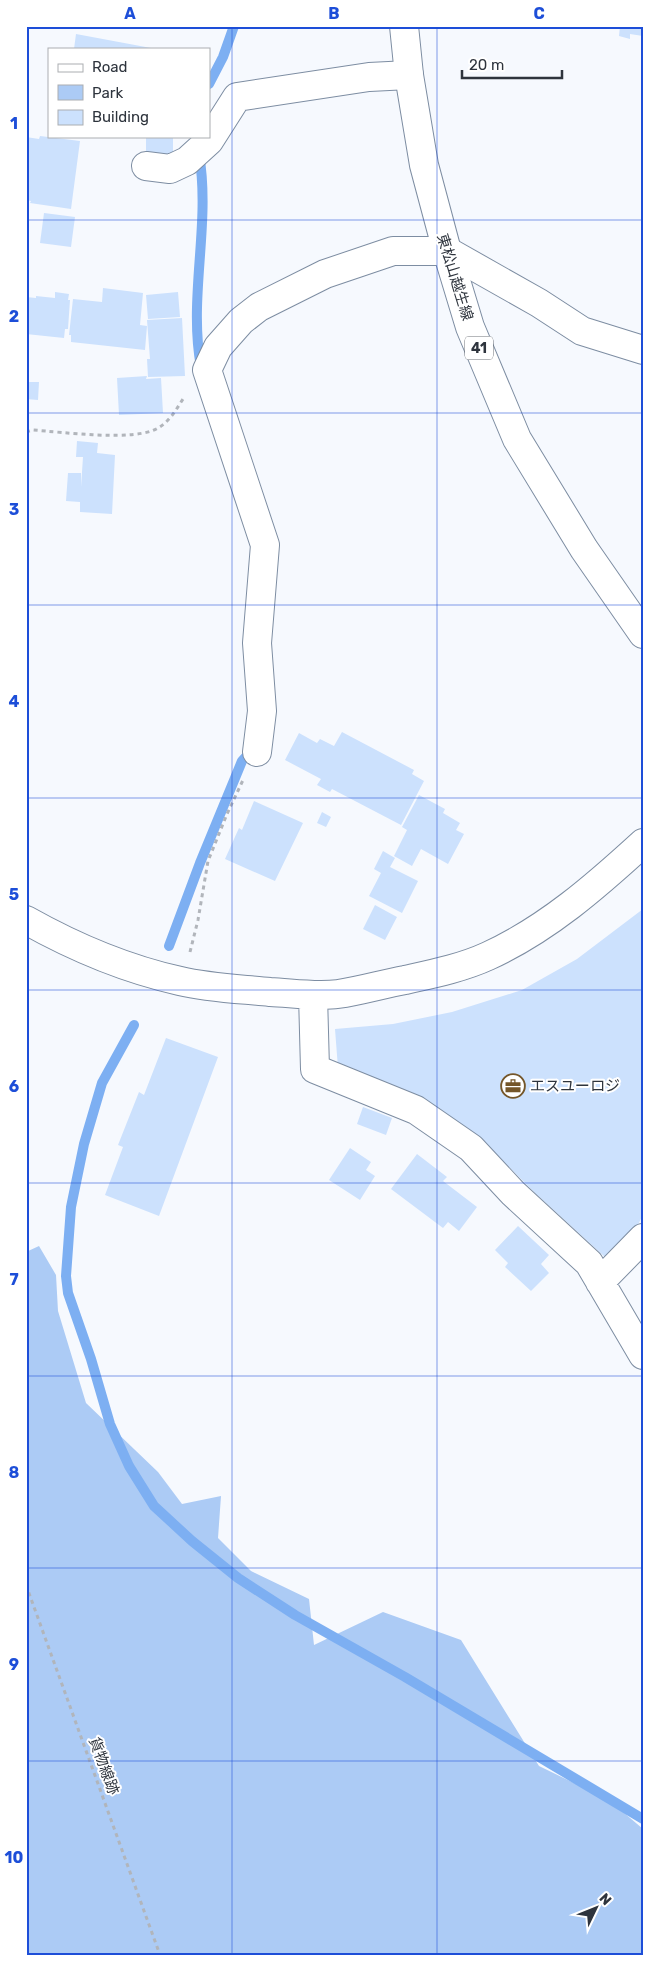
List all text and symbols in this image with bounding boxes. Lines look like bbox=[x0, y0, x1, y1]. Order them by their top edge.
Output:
text: A bbox=[124, 4, 136, 23]
text: B bbox=[328, 4, 340, 23]
text: C bbox=[533, 4, 545, 23]
legend bbox=[48, 48, 210, 138]
scale bar bbox=[462, 48, 562, 80]
text: 20 m bbox=[469, 56, 504, 74]
text: Road bbox=[92, 58, 128, 76]
text: Park bbox=[92, 84, 123, 102]
text: Building bbox=[92, 108, 149, 126]
text: 1 bbox=[10, 114, 18, 133]
street label: 東松山越生線 bbox=[433, 231, 477, 323]
text: 2 bbox=[9, 307, 19, 326]
road number: 41 bbox=[465, 336, 493, 359]
text: 3 bbox=[9, 500, 19, 519]
text: 4 bbox=[9, 692, 20, 711]
text: 5 bbox=[9, 885, 19, 904]
office icon: エスユーロジ bbox=[500, 1073, 526, 1099]
text: 6 bbox=[9, 1077, 19, 1096]
place label: エスユーロジ bbox=[530, 1077, 620, 1095]
text: 7 bbox=[9, 1270, 19, 1289]
text: 8 bbox=[9, 1463, 20, 1482]
text: 9 bbox=[9, 1655, 19, 1674]
street label: 貨物線跡 bbox=[85, 1735, 123, 1797]
text: 10 bbox=[5, 1848, 24, 1867]
north arrow bbox=[572, 1884, 622, 1934]
text: N bbox=[595, 1890, 615, 1909]

